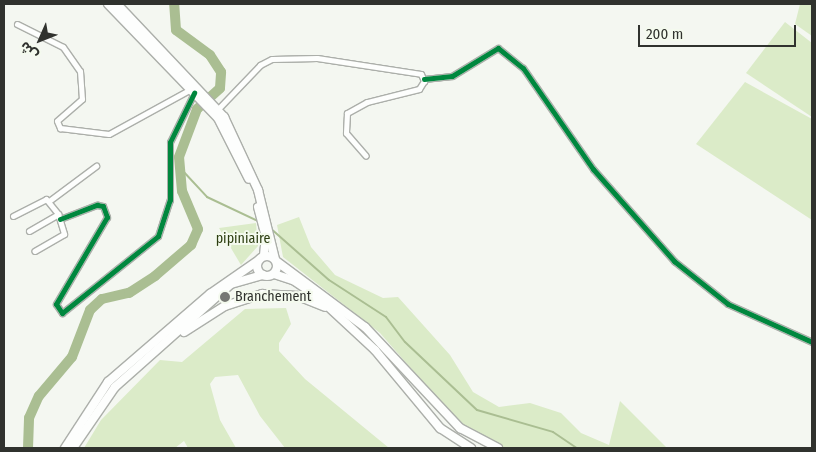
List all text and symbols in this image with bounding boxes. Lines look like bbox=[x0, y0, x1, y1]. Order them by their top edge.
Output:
north arrow bbox=[15, 15, 65, 65]
scale bar bbox=[641, 15, 798, 47]
text: 200 m bbox=[646, 25, 683, 43]
text: ش bbox=[16, 38, 42, 64]
park label: pipiniaire bbox=[216, 231, 270, 247]
place label: Branchement bbox=[235, 289, 311, 305]
marker: Branchement bbox=[219, 291, 231, 303]

